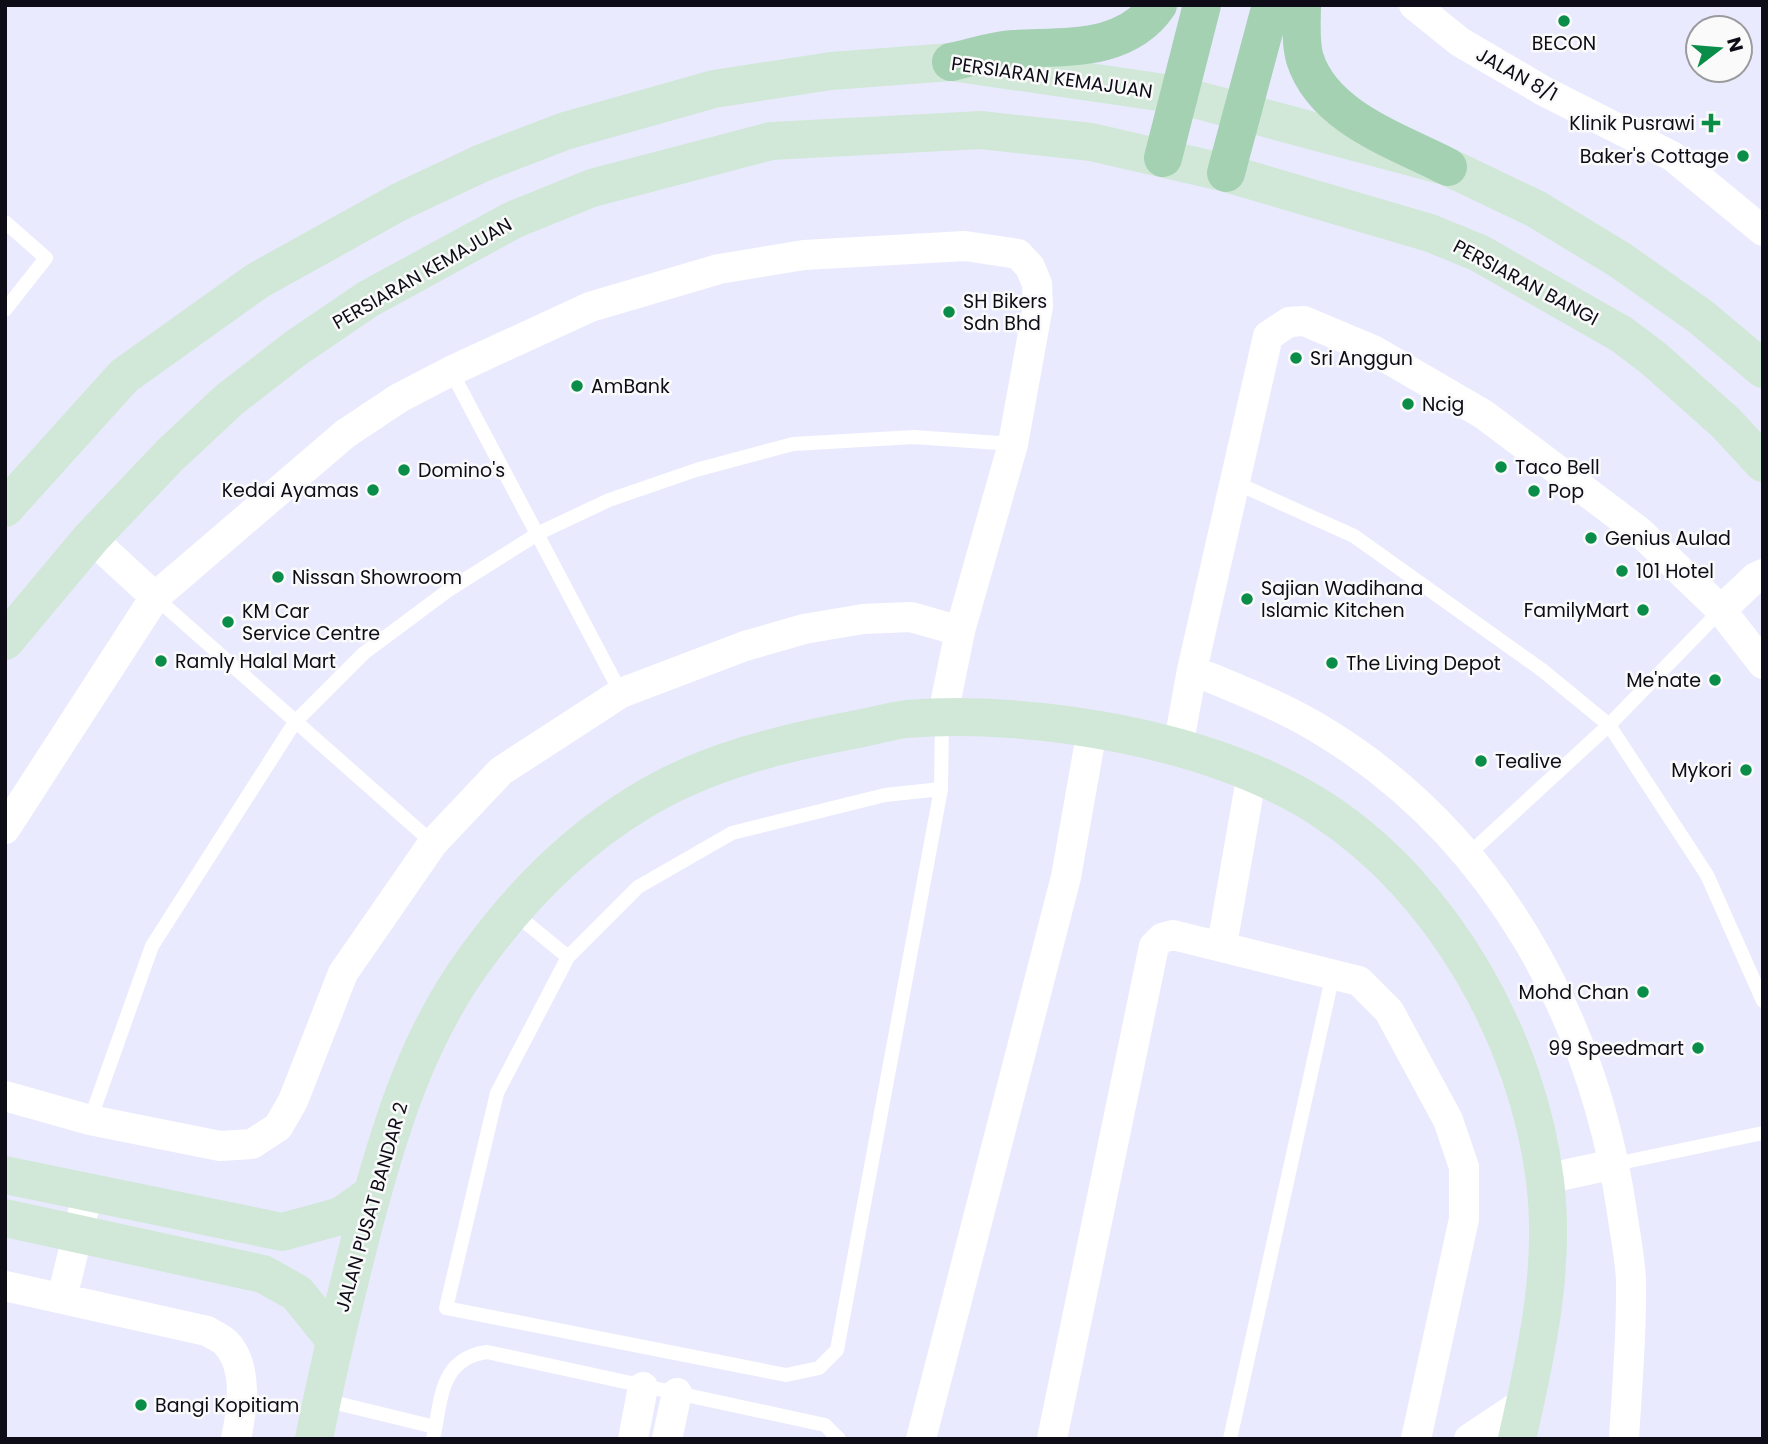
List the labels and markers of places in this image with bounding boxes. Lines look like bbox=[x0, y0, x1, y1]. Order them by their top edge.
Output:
marker: BECON bbox=[1556, 13, 1572, 29]
place label: BECON bbox=[1532, 30, 1596, 57]
place label: Klinik Pusrawi bbox=[1569, 110, 1695, 137]
marker: Klinik Pusrawi bbox=[1701, 113, 1721, 133]
place label: Baker's Cottage bbox=[1580, 143, 1729, 170]
marker: Baker's Cottage bbox=[1735, 148, 1751, 164]
place label: SH Bikers Sdn Bhd bbox=[963, 288, 1047, 337]
marker: SH Bikers Sdn Bhd bbox=[941, 304, 957, 320]
place label: Sri Anggun bbox=[1310, 345, 1413, 372]
marker: Sri Anggun bbox=[1288, 350, 1304, 366]
place label: AmBank bbox=[591, 373, 670, 400]
marker: AmBank bbox=[569, 378, 585, 394]
place label: Ncig bbox=[1422, 391, 1464, 418]
marker: Ncig bbox=[1400, 396, 1416, 412]
place label: Taco Bell bbox=[1515, 454, 1600, 481]
place label: Domino's bbox=[418, 457, 505, 484]
marker: Taco Bell bbox=[1493, 459, 1509, 475]
marker: Domino's bbox=[396, 462, 412, 478]
place label: Kedai Ayamas bbox=[222, 477, 359, 504]
place label: Pop bbox=[1548, 478, 1584, 505]
marker: Kedai Ayamas bbox=[365, 482, 381, 498]
marker: Pop bbox=[1526, 483, 1542, 499]
place label: Genius Aulad bbox=[1605, 525, 1731, 552]
marker: Genius Aulad bbox=[1583, 530, 1599, 546]
place label: 101 Hotel bbox=[1636, 558, 1714, 585]
marker: 101 Hotel bbox=[1614, 563, 1630, 579]
place label: Nissan Showroom bbox=[292, 564, 462, 591]
marker: Nissan Showroom bbox=[270, 569, 286, 585]
place label: Sajian Wadihana Islamic Kitchen bbox=[1261, 575, 1423, 624]
marker: Sajian Wadihana Islamic Kitchen bbox=[1239, 591, 1255, 607]
place label: FamilyMart bbox=[1524, 597, 1629, 624]
place label: KM Car Service Centre bbox=[242, 598, 380, 647]
marker: FamilyMart bbox=[1635, 602, 1651, 618]
marker: KM Car Service Centre bbox=[220, 614, 236, 630]
place label: Ramly Halal Mart bbox=[175, 648, 336, 675]
place label: The Living Depot bbox=[1346, 650, 1501, 677]
marker: Ramly Halal Mart bbox=[153, 653, 169, 669]
marker: The Living Depot bbox=[1324, 655, 1340, 671]
place label: Me'nate bbox=[1626, 667, 1701, 694]
marker: Me'nate bbox=[1707, 672, 1723, 688]
place label: Tealive bbox=[1495, 748, 1562, 775]
marker: Tealive bbox=[1473, 753, 1489, 769]
place label: Mykori bbox=[1671, 757, 1732, 784]
marker: Mykori bbox=[1738, 762, 1754, 778]
place label: Mohd Chan bbox=[1519, 979, 1629, 1006]
marker: Mohd Chan bbox=[1635, 984, 1651, 1000]
place label: 99 Speedmart bbox=[1548, 1035, 1684, 1062]
marker: 99 Speedmart bbox=[1690, 1040, 1706, 1056]
place label: Bangi Kopitiam bbox=[155, 1392, 299, 1419]
marker: Bangi Kopitiam bbox=[133, 1397, 149, 1413]

